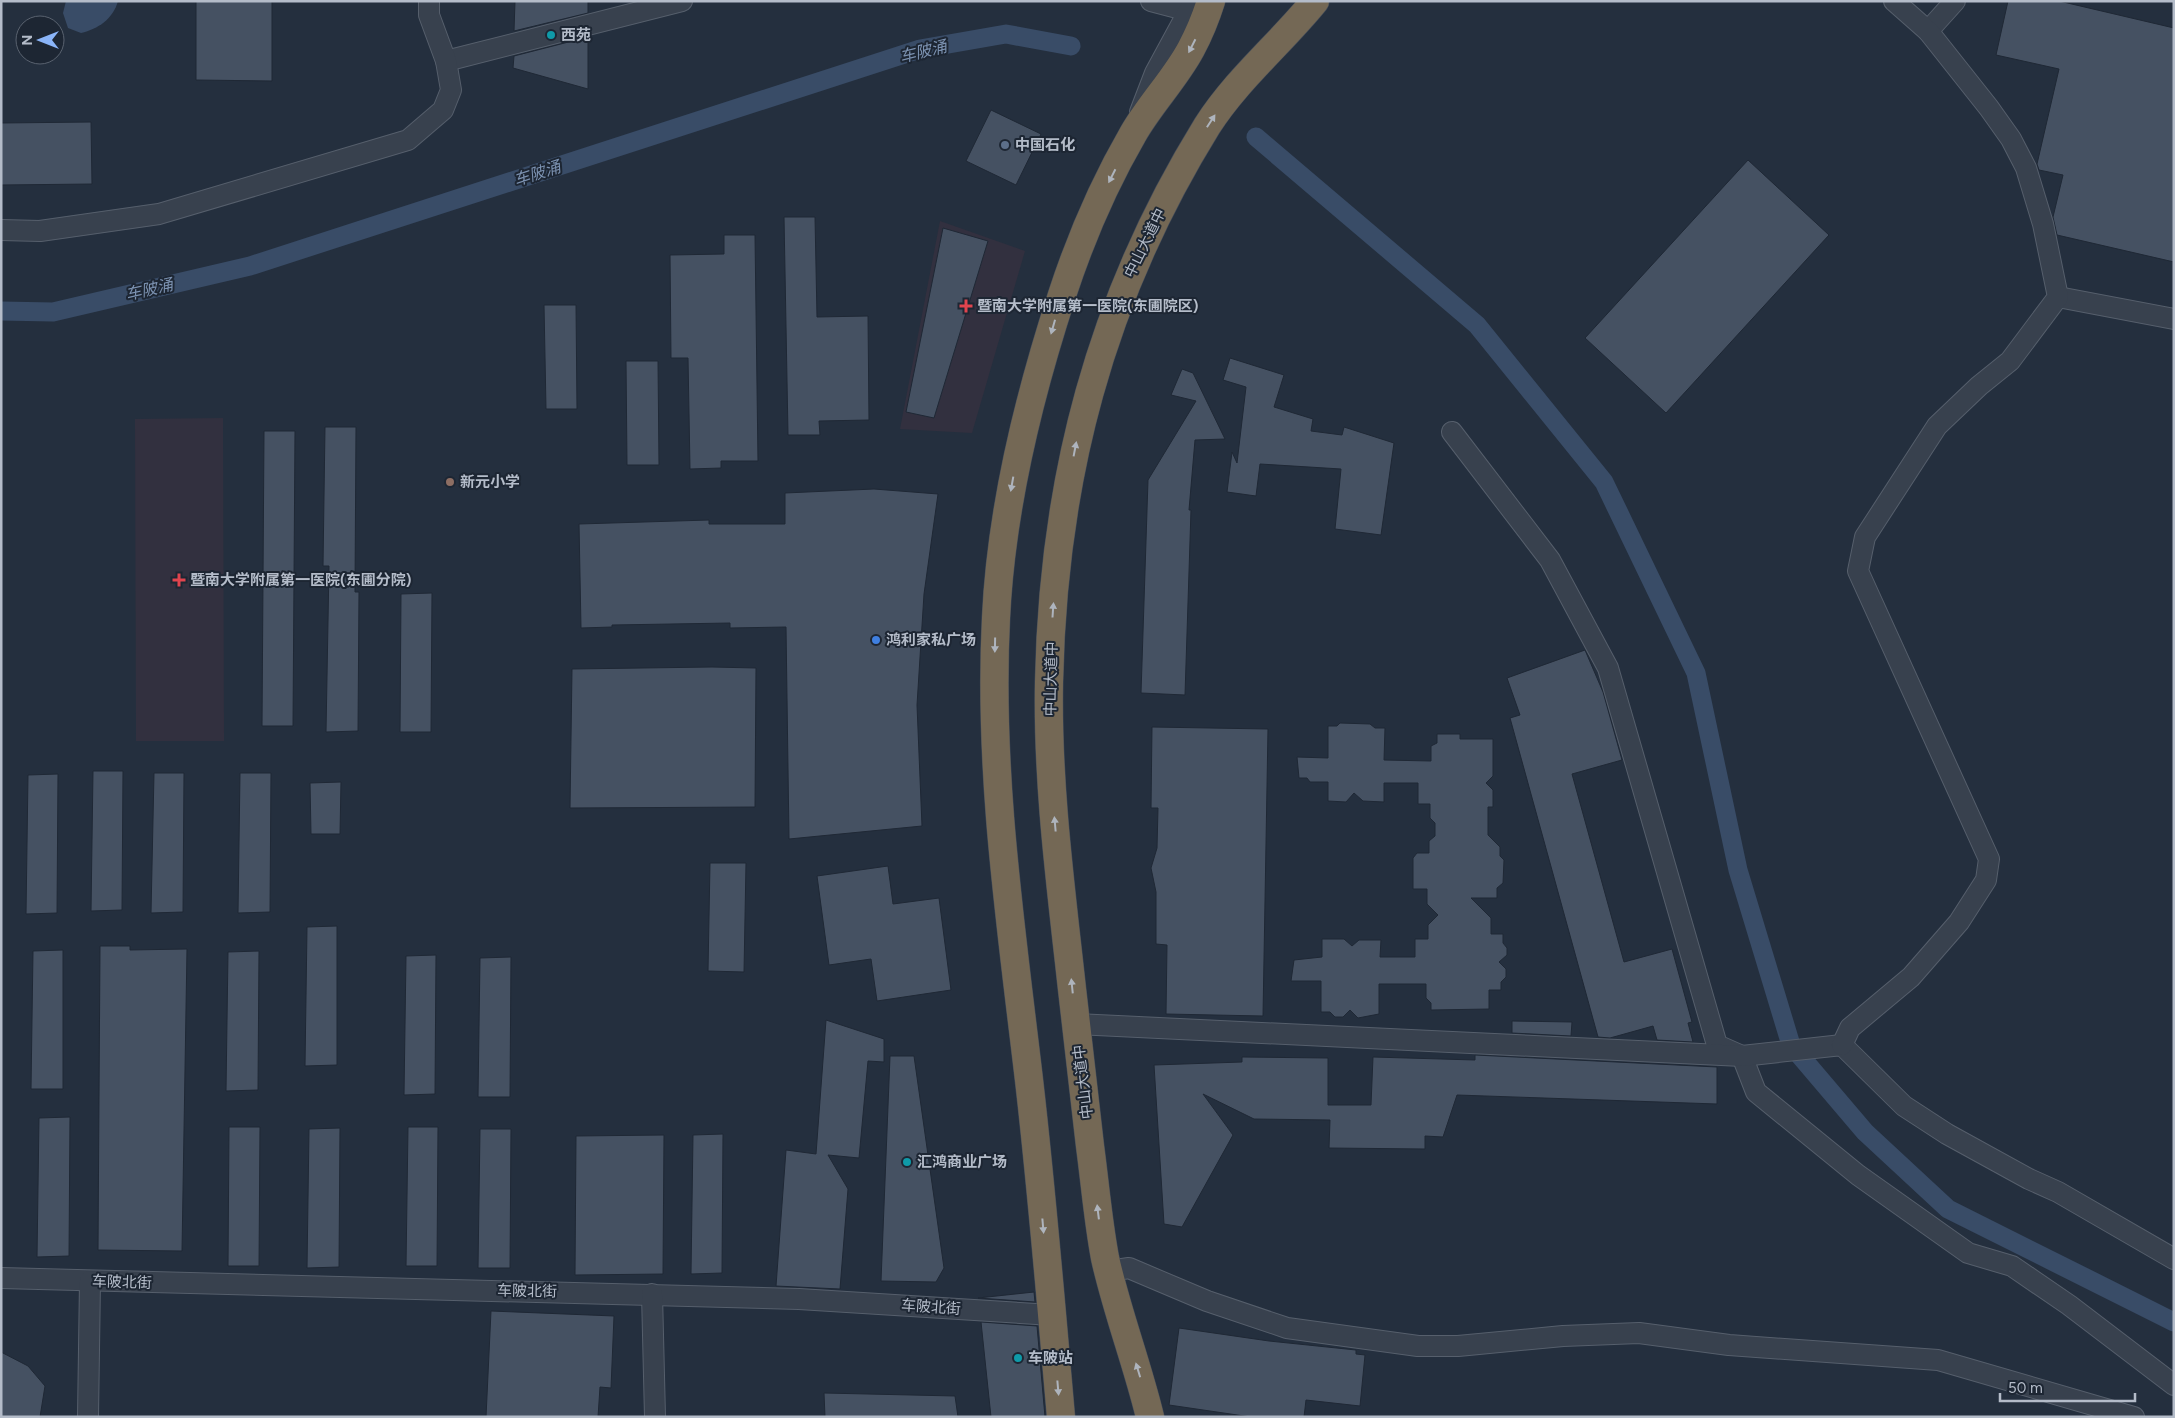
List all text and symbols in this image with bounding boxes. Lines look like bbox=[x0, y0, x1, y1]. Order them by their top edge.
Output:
north arrow bbox=[15, 15, 65, 65]
place label: 西苑 bbox=[561, 26, 591, 44]
marker: 西苑 bbox=[545, 29, 557, 41]
text: N bbox=[19, 35, 36, 45]
water label: 车陂涌 bbox=[898, 36, 951, 67]
one-way arrow bbox=[1188, 39, 1196, 53]
one-way arrow bbox=[1206, 114, 1216, 128]
place label: 中国石化 bbox=[1015, 136, 1075, 154]
marker: 中国石化 bbox=[999, 139, 1011, 151]
water label: 车陂涌 bbox=[511, 156, 565, 190]
one-way arrow bbox=[1108, 168, 1116, 183]
street label: 中山大道中 bbox=[1120, 205, 1170, 281]
water label: 车陂涌 bbox=[124, 274, 177, 304]
place label: 暨南大学附属第一医院(东圃院区) bbox=[977, 297, 1199, 315]
marker: 暨南大学附属第一医院(东圃院区) bbox=[959, 299, 973, 313]
one-way arrow bbox=[1049, 319, 1057, 334]
one-way arrow bbox=[1072, 440, 1080, 456]
place label: 新元小学 bbox=[460, 473, 520, 491]
marker: 新元小学 bbox=[444, 476, 456, 488]
one-way arrow bbox=[1008, 476, 1016, 492]
place label: 暨南大学附属第一医院(东圃分院) bbox=[190, 571, 412, 589]
marker: 暨南大学附属第一医院(东圃分院) bbox=[172, 573, 186, 587]
one-way arrow bbox=[1050, 601, 1058, 617]
place label: 鸿利家私广场 bbox=[886, 631, 976, 649]
marker: 鸿利家私广场 bbox=[870, 634, 882, 646]
one-way arrow bbox=[991, 637, 999, 653]
street label: 中山大道中 bbox=[1041, 641, 1061, 717]
one-way arrow bbox=[1051, 816, 1059, 832]
one-way arrow bbox=[1067, 978, 1075, 994]
street label: 中山大道中 bbox=[1069, 1044, 1097, 1120]
place label: 汇鸿商业广场 bbox=[917, 1153, 1007, 1171]
marker: 汇鸿商业广场 bbox=[901, 1156, 913, 1168]
one-way arrow bbox=[1094, 1204, 1102, 1220]
one-way arrow bbox=[1039, 1218, 1047, 1234]
street label: 车陂北街 bbox=[92, 1272, 152, 1292]
street label: 车陂北街 bbox=[497, 1281, 557, 1301]
street label: 车陂北街 bbox=[900, 1296, 962, 1318]
place label: 车陂站 bbox=[1028, 1349, 1073, 1367]
marker: 车陂站 bbox=[1012, 1352, 1024, 1364]
one-way arrow bbox=[1133, 1362, 1141, 1377]
scale bar bbox=[2000, 1370, 2135, 1402]
text: 50 m bbox=[2008, 1379, 2043, 1397]
one-way arrow bbox=[1054, 1380, 1062, 1396]

